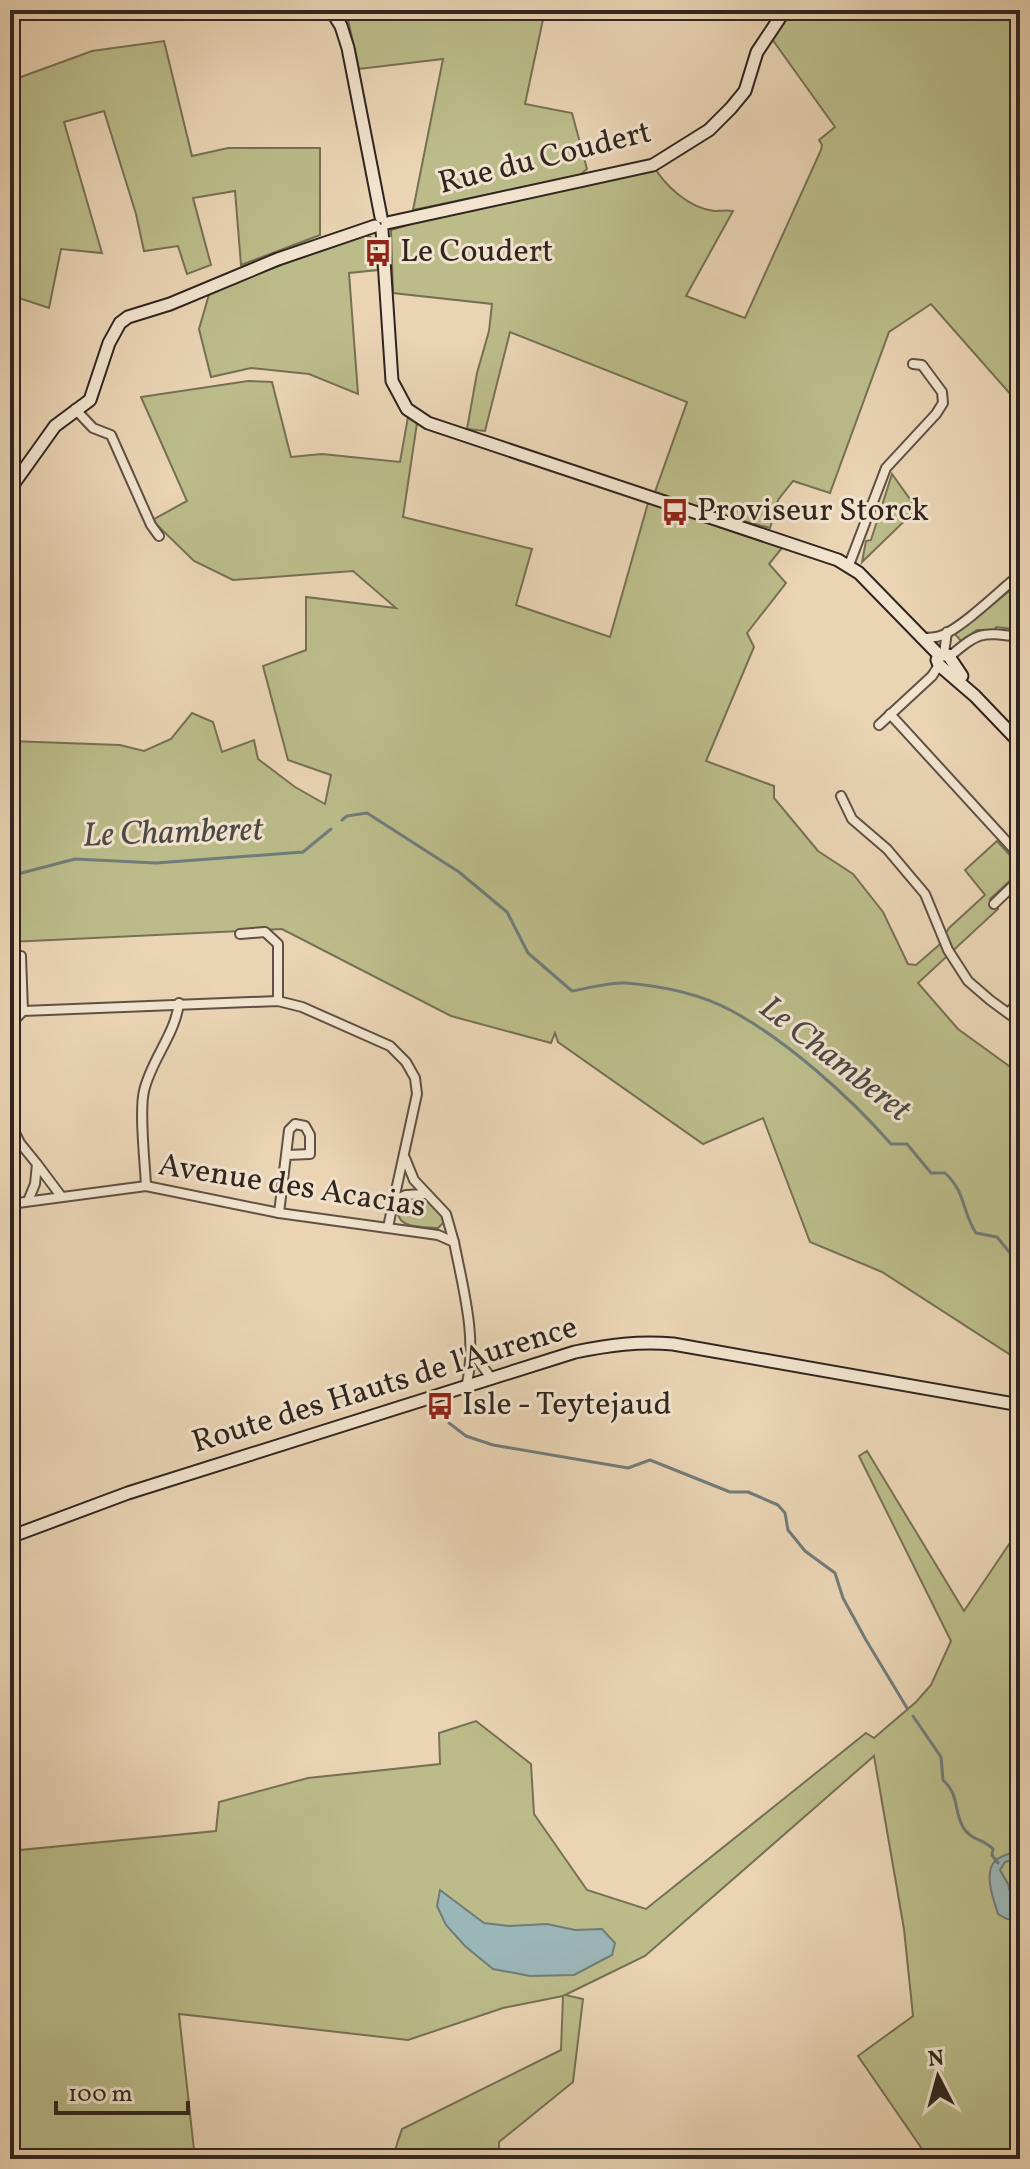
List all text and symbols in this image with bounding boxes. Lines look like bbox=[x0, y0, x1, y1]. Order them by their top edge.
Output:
street label: Rue du Coudert bbox=[434, 111, 656, 207]
place label: Le Coudert bbox=[400, 231, 553, 275]
bus stop icon: Le Coudert bbox=[363, 238, 393, 268]
place label: Proviseur Storck bbox=[697, 490, 929, 534]
bus stop icon: Proviseur Storck bbox=[660, 497, 690, 527]
water label: Le Chamberet bbox=[82, 807, 265, 861]
water label: Le Chamberet bbox=[748, 986, 920, 1135]
street label: Avenue des Acacias bbox=[155, 1144, 429, 1230]
street label: Route des Hauts de l'Aurence bbox=[187, 1306, 583, 1466]
place label: Isle - Teytejaud bbox=[462, 1384, 672, 1428]
bus stop icon: Isle - Teytejaud bbox=[425, 1391, 455, 1421]
north arrow bbox=[898, 2037, 978, 2117]
text: N bbox=[927, 2043, 946, 2076]
scale bar bbox=[56, 2065, 188, 2115]
text: 100 m bbox=[68, 2078, 133, 2112]

